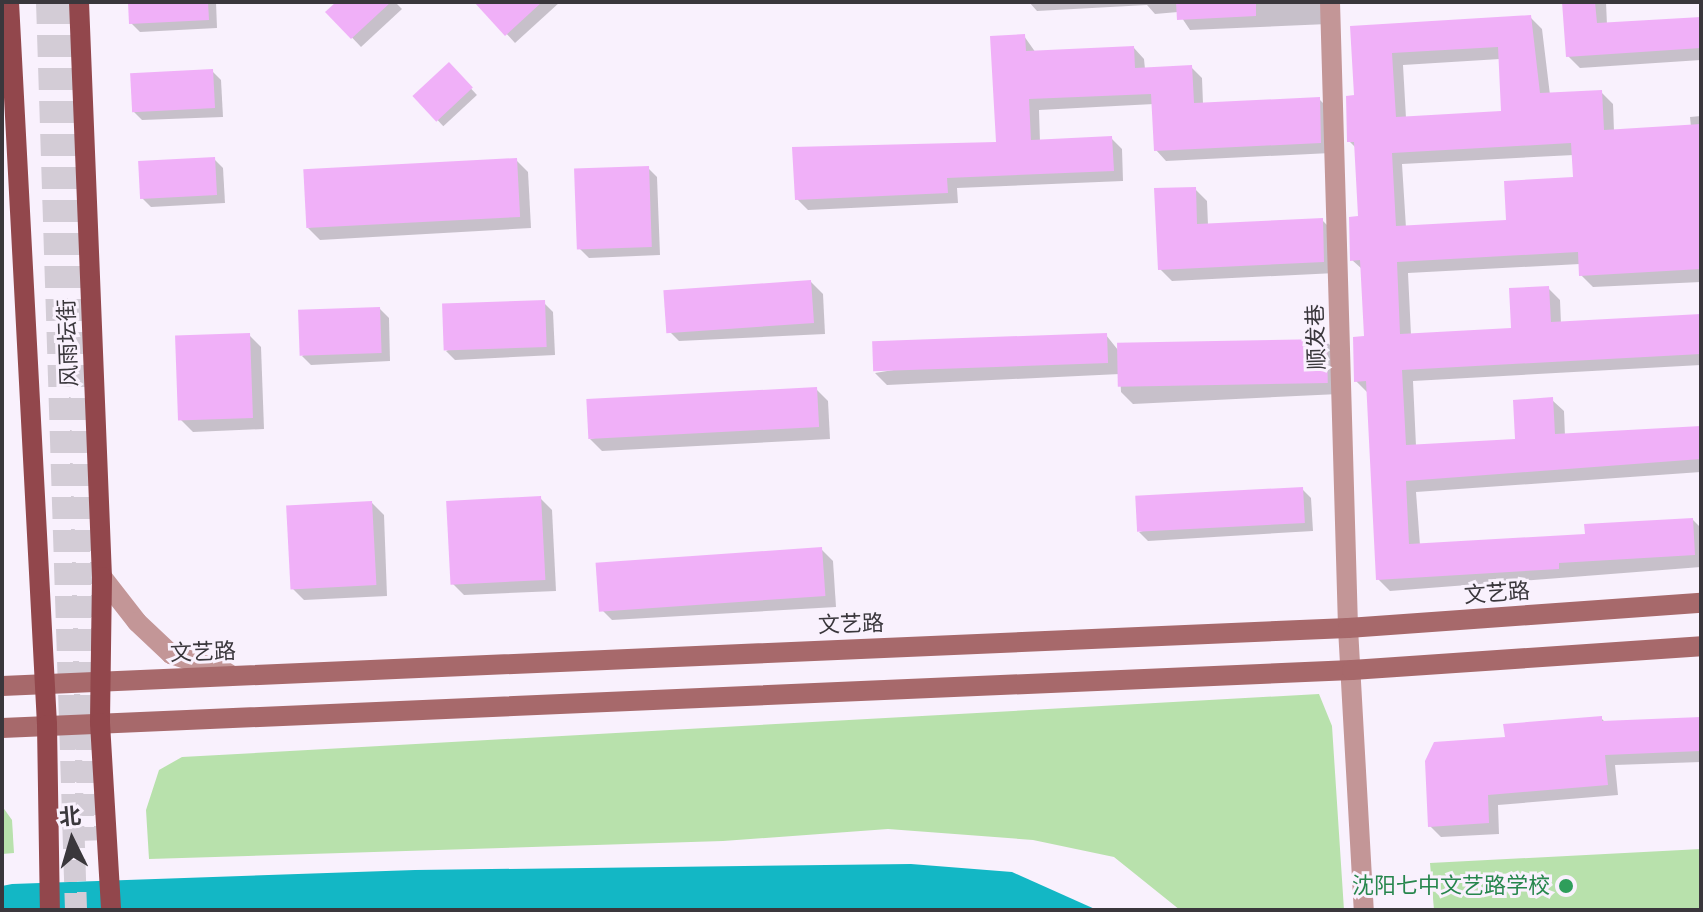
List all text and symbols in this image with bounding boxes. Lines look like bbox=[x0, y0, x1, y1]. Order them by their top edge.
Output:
street label: 风雨坛街 bbox=[53, 299, 83, 387]
street label: 顺发巷 bbox=[1302, 304, 1330, 370]
street label: 文艺路 bbox=[1463, 578, 1531, 608]
street label: 文艺路 bbox=[818, 610, 884, 638]
street label: 文艺路 bbox=[170, 638, 236, 666]
north arrow bbox=[32, 800, 112, 880]
text: 北 bbox=[58, 801, 82, 831]
place label: 沈阳七中文艺路学校 bbox=[1352, 873, 1550, 899]
marker: 沈阳七中文艺路学校 bbox=[1557, 877, 1575, 895]

